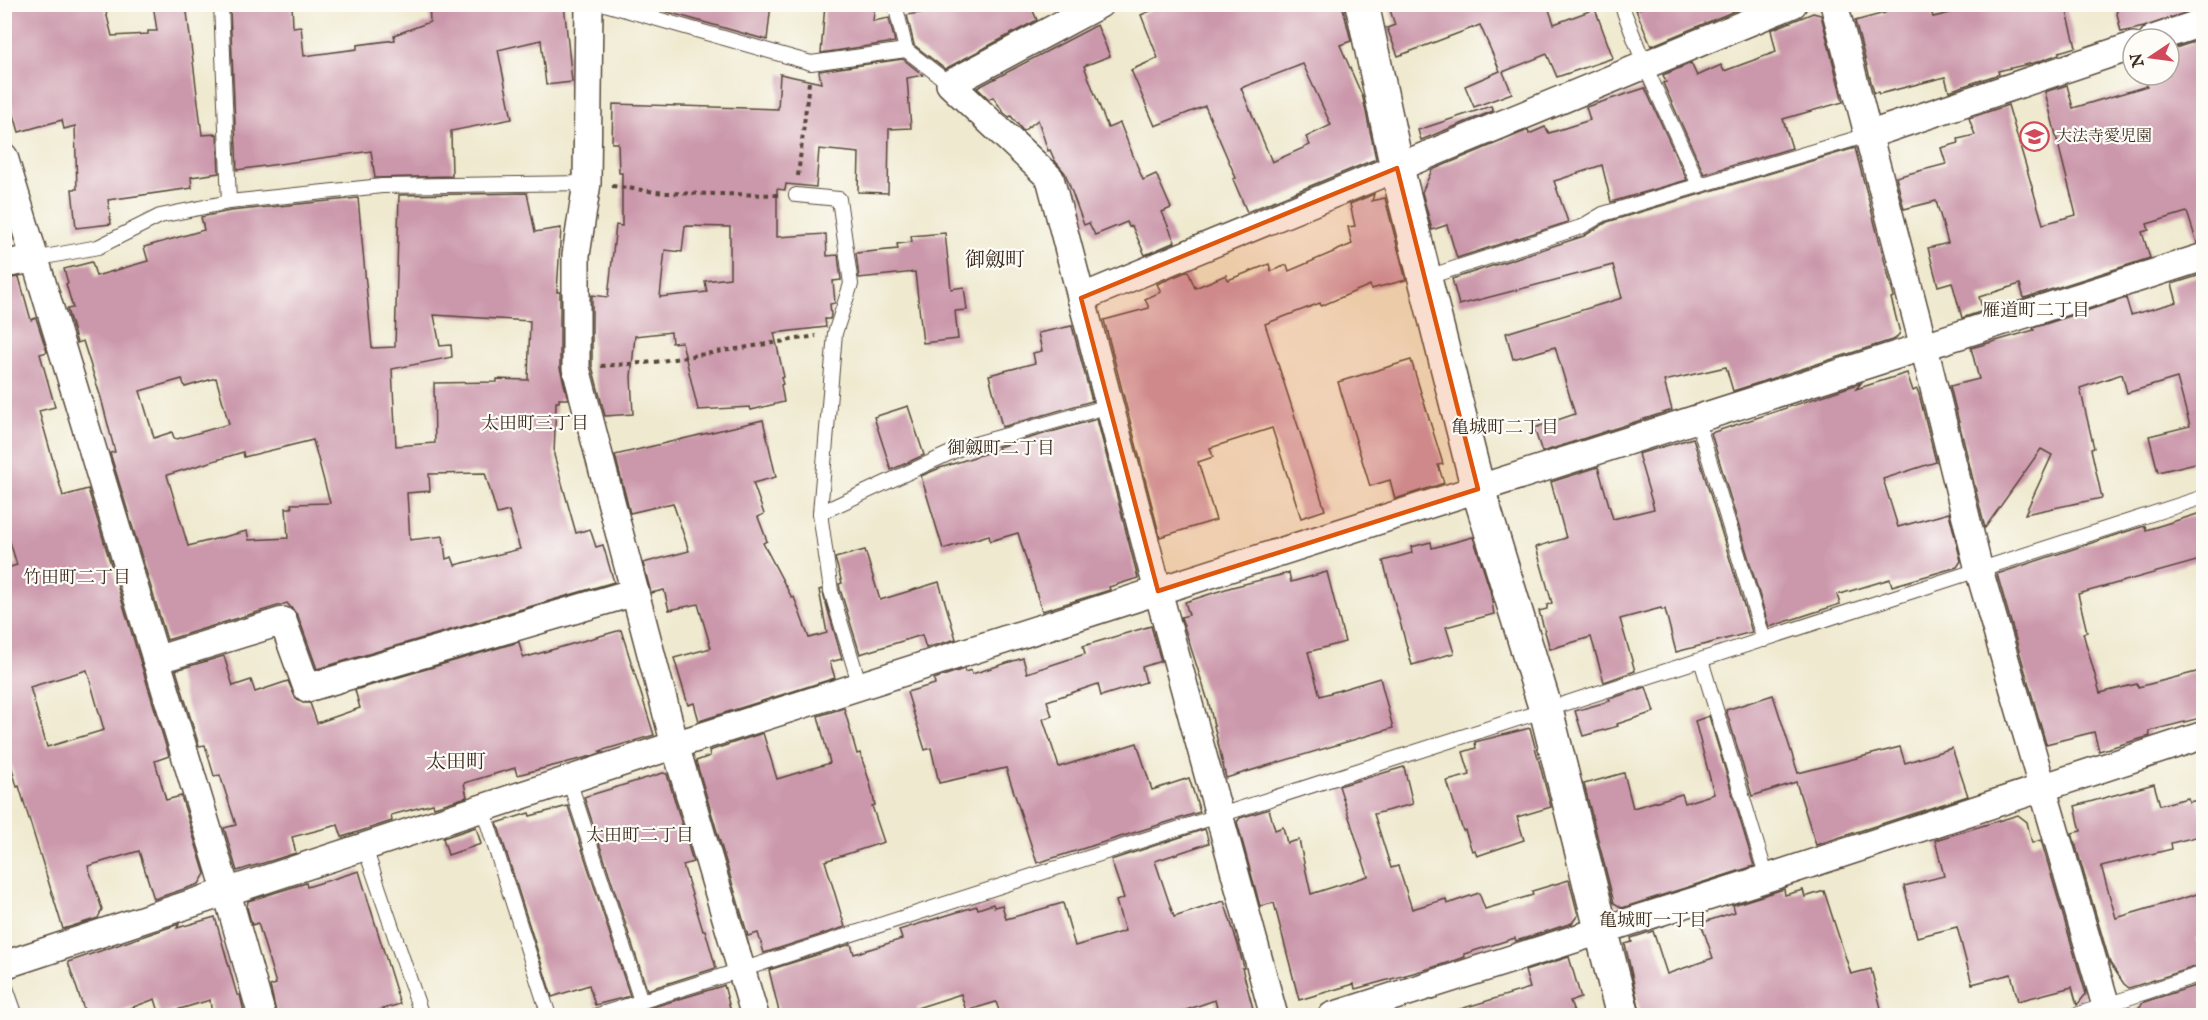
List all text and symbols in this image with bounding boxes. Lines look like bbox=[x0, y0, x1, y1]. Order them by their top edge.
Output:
north arrow bbox=[2121, 27, 2181, 87]
text: N bbox=[2127, 51, 2150, 70]
school or university icon: 大法寺愛児園 bbox=[2019, 121, 2051, 153]
place label: 大法寺愛児園 bbox=[2056, 127, 2152, 147]
district label: 御劔町 bbox=[965, 248, 1025, 273]
district label: 雁道町二丁目 bbox=[1982, 300, 2090, 323]
district label: 太田町三丁目 bbox=[481, 413, 589, 436]
district label: 亀城町二丁目 bbox=[1451, 417, 1559, 440]
district label: 御劔町二丁目 bbox=[947, 438, 1055, 461]
district label: 竹田町二丁目 bbox=[23, 567, 131, 590]
district label: 太田町 bbox=[426, 750, 486, 775]
district label: 太田町二丁目 bbox=[586, 825, 694, 848]
district label: 亀城町一丁目 bbox=[1599, 910, 1707, 933]

